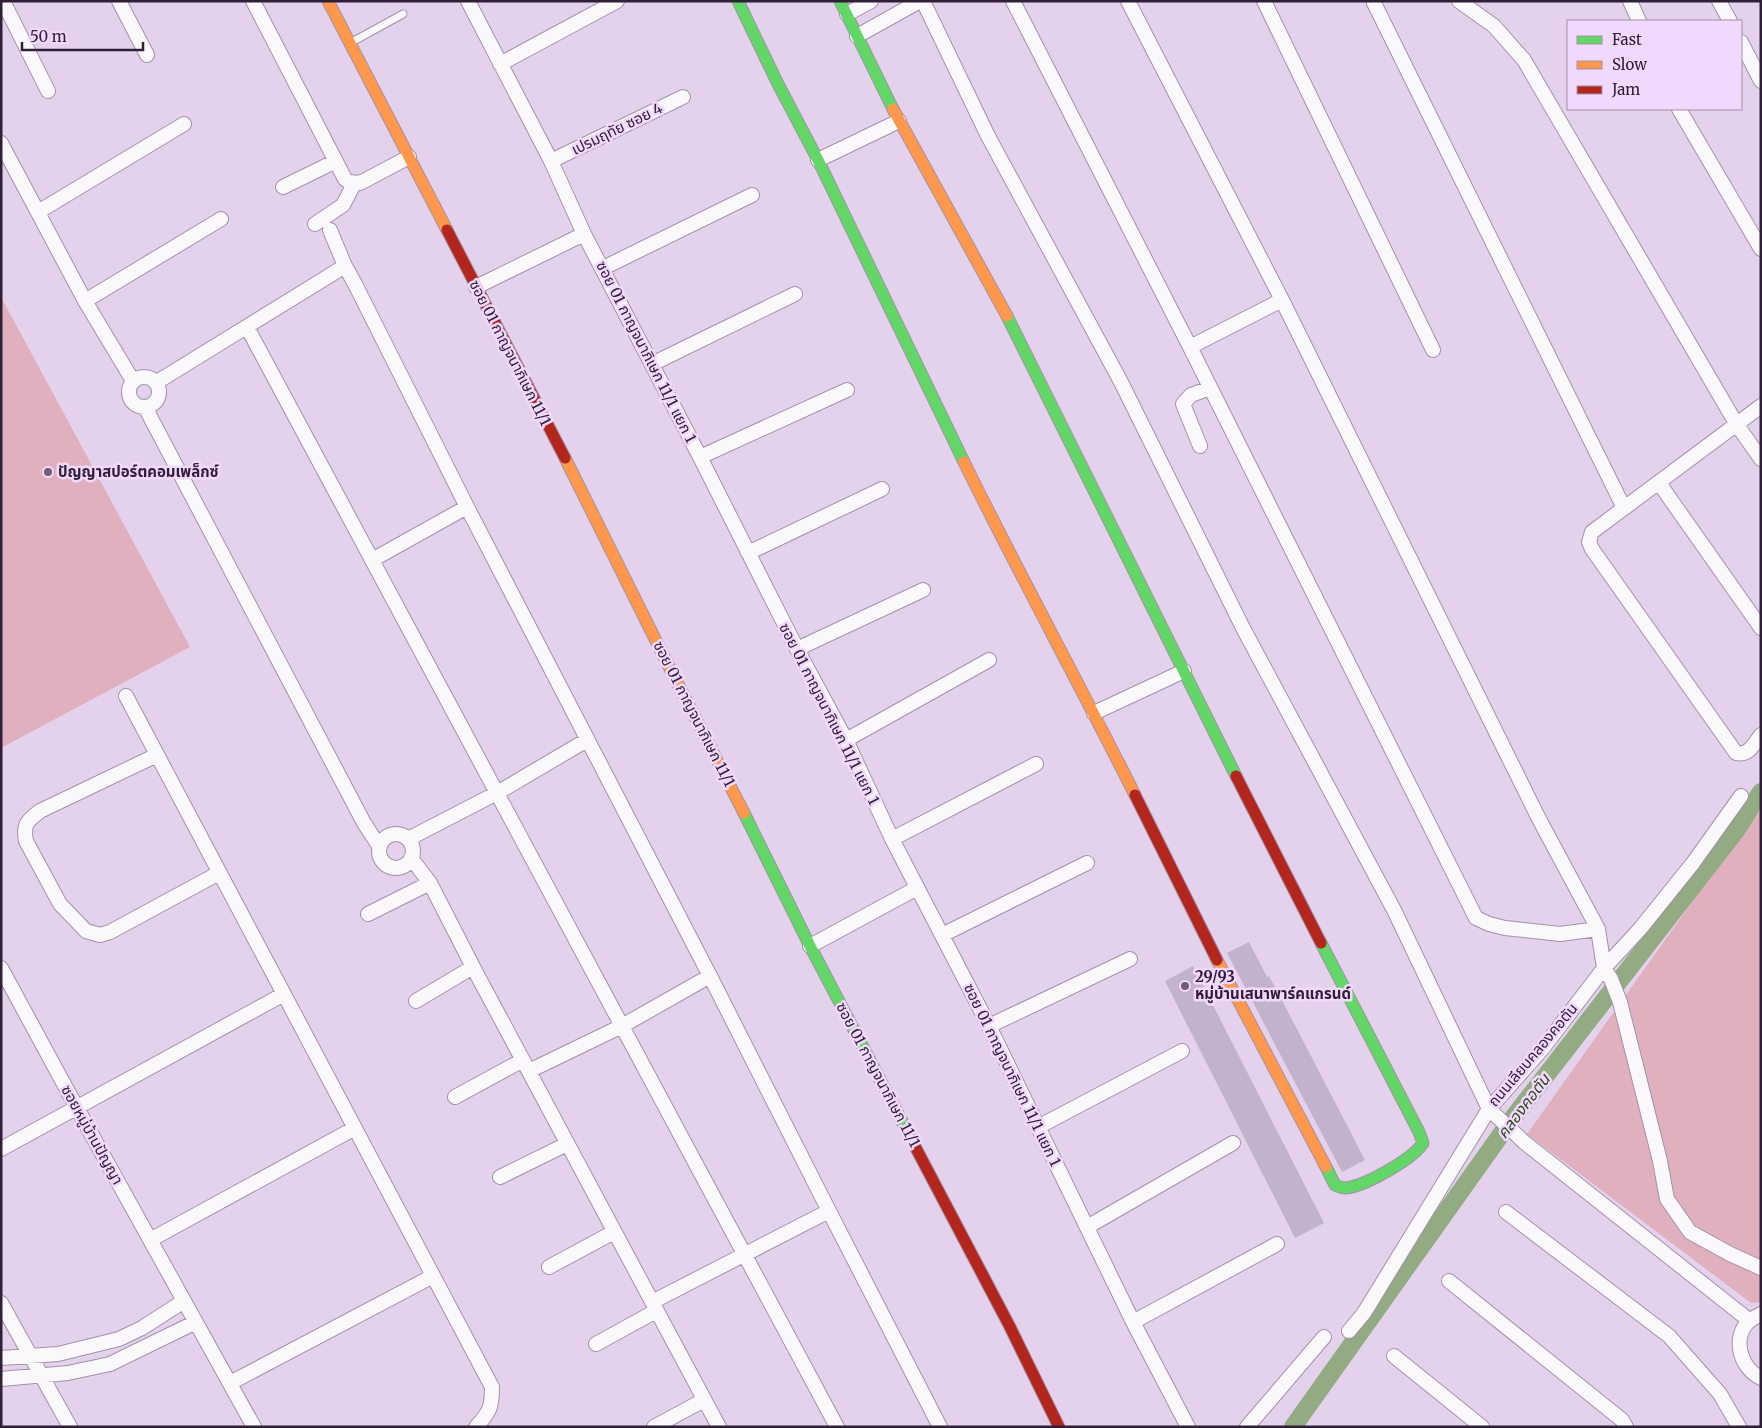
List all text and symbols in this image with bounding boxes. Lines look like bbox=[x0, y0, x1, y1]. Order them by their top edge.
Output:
scale bar bbox=[22, 20, 144, 52]
legend bbox=[1567, 20, 1742, 110]
text: 50 m bbox=[30, 27, 67, 46]
text: Fast bbox=[1612, 30, 1642, 49]
text: Slow bbox=[1612, 55, 1647, 74]
text: Jam bbox=[1611, 80, 1640, 99]
street label: เปรมฤทัย ซอย 4 bbox=[568, 98, 666, 159]
street label: ซอย 01 กาญจนาภิเษก 11/1 แยก 1 bbox=[592, 258, 701, 446]
street label: ซอย 01 กาญจนาภิเษก 11/1 bbox=[465, 277, 556, 429]
place label: ปัญญาสปอร์ตคอมเพล็กซ์ bbox=[58, 462, 219, 481]
marker: ปัญญาสปอร์ตคอมเพล็กซ์ bbox=[42, 466, 54, 478]
street label: ซอย 01 กาญจนาภิเษก 11/1 แยก 1 bbox=[775, 620, 884, 808]
street label: ซอย 01 กาญจนาภิเษก 11/1 bbox=[649, 638, 740, 790]
place label: 29/93 หมู่บ้านเสนาพาร์คแกรนด์ bbox=[1195, 967, 1351, 1004]
street label: ซอย 01 กาญจนาภิเษก 11/1 แยก 1 bbox=[960, 980, 1065, 1170]
marker: 29/93 หมู่บ้านเสนาพาร์คแกรนด์ bbox=[1179, 980, 1191, 992]
street label: ซอย 01 กาญจนาภิเษก 11/1 bbox=[832, 999, 925, 1151]
street label: ถนนเลียบคลองคอตัน bbox=[1485, 1000, 1581, 1110]
water label: คลองคอตัน bbox=[1493, 1070, 1553, 1142]
street label: ซอยหมู่บ้านปัญญา bbox=[57, 1082, 128, 1188]

